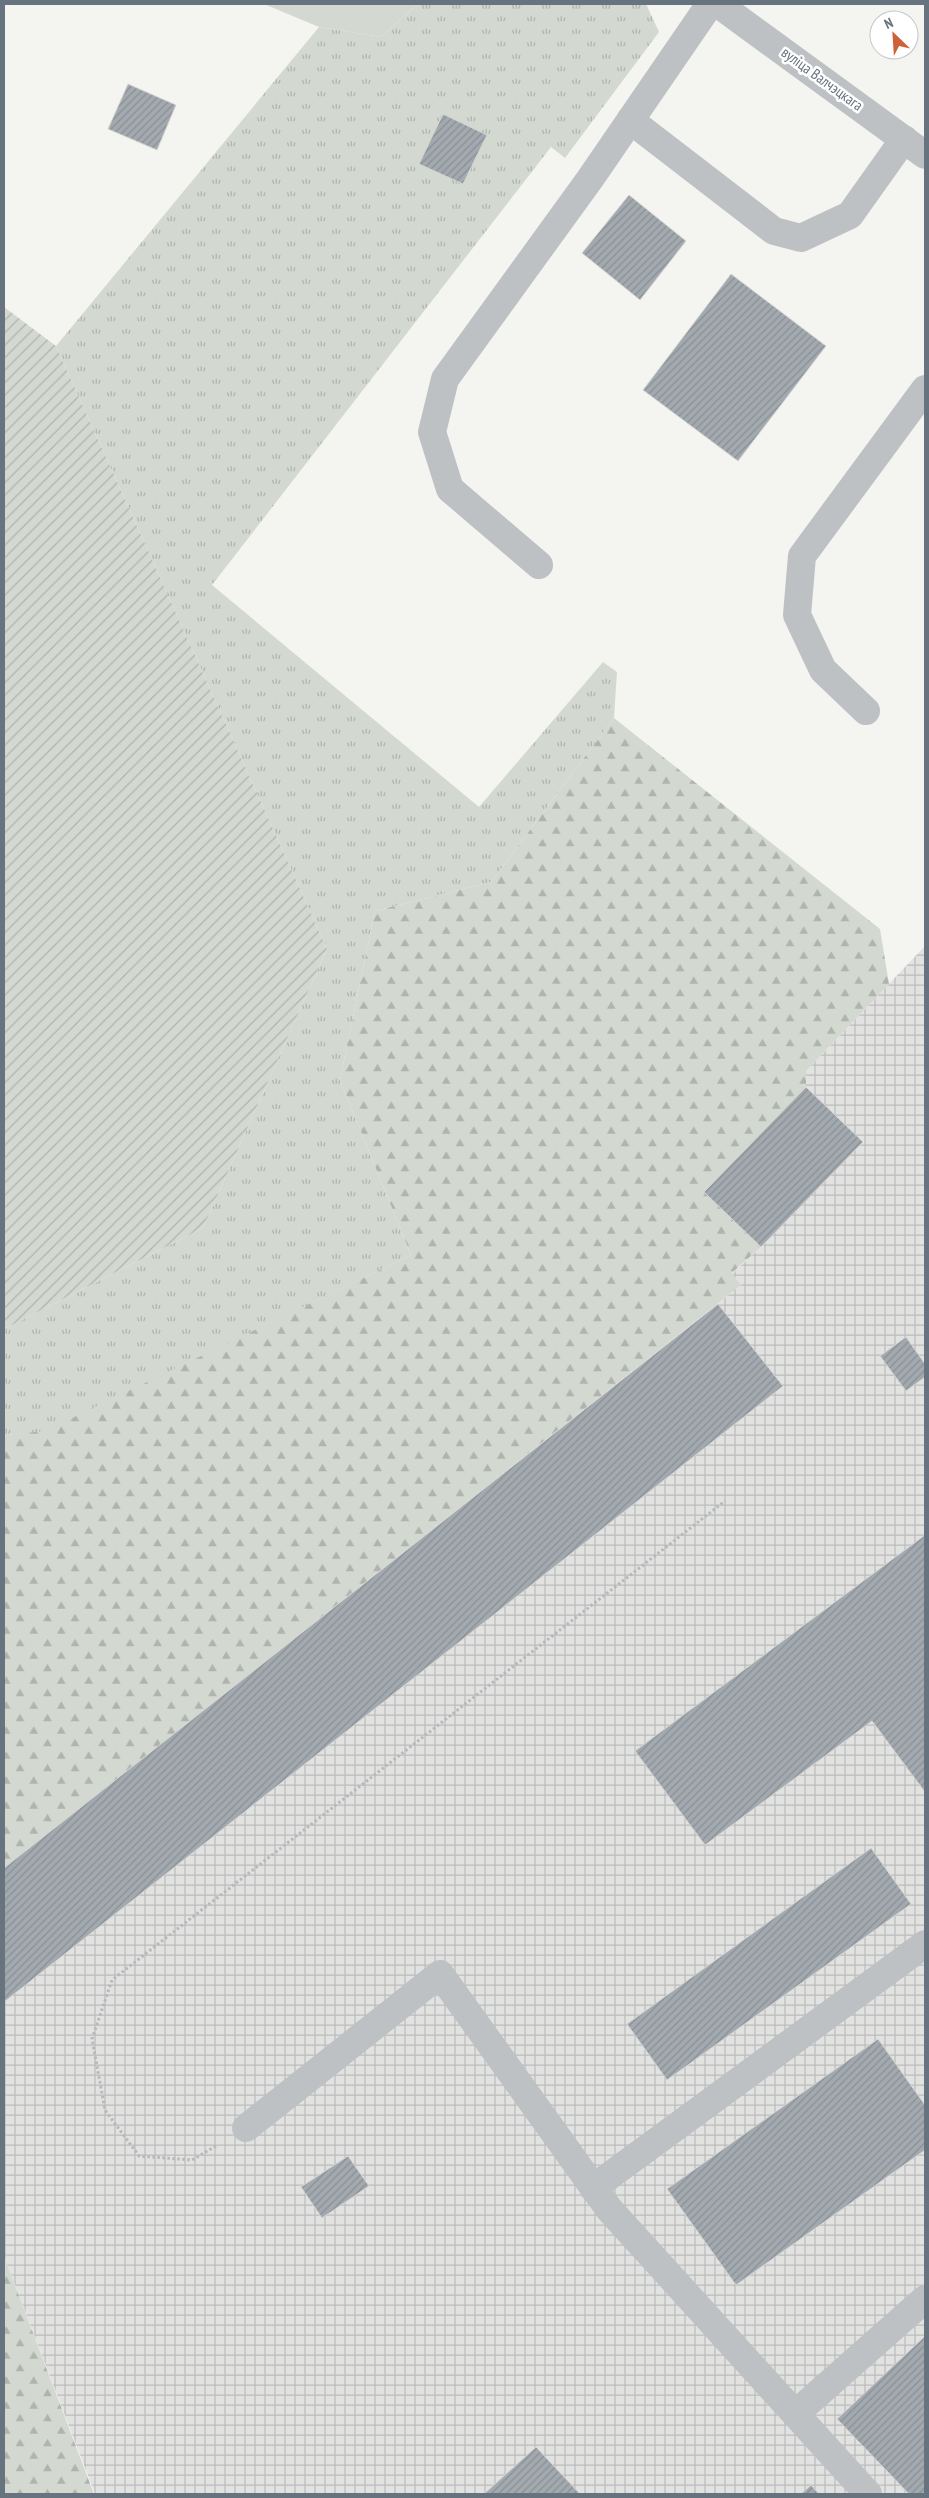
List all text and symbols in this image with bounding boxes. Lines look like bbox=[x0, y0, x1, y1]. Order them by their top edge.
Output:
north arrow bbox=[869, 10, 919, 60]
text: N bbox=[881, 13, 896, 33]
street label: вуліца Валчэцкага bbox=[778, 43, 867, 115]

